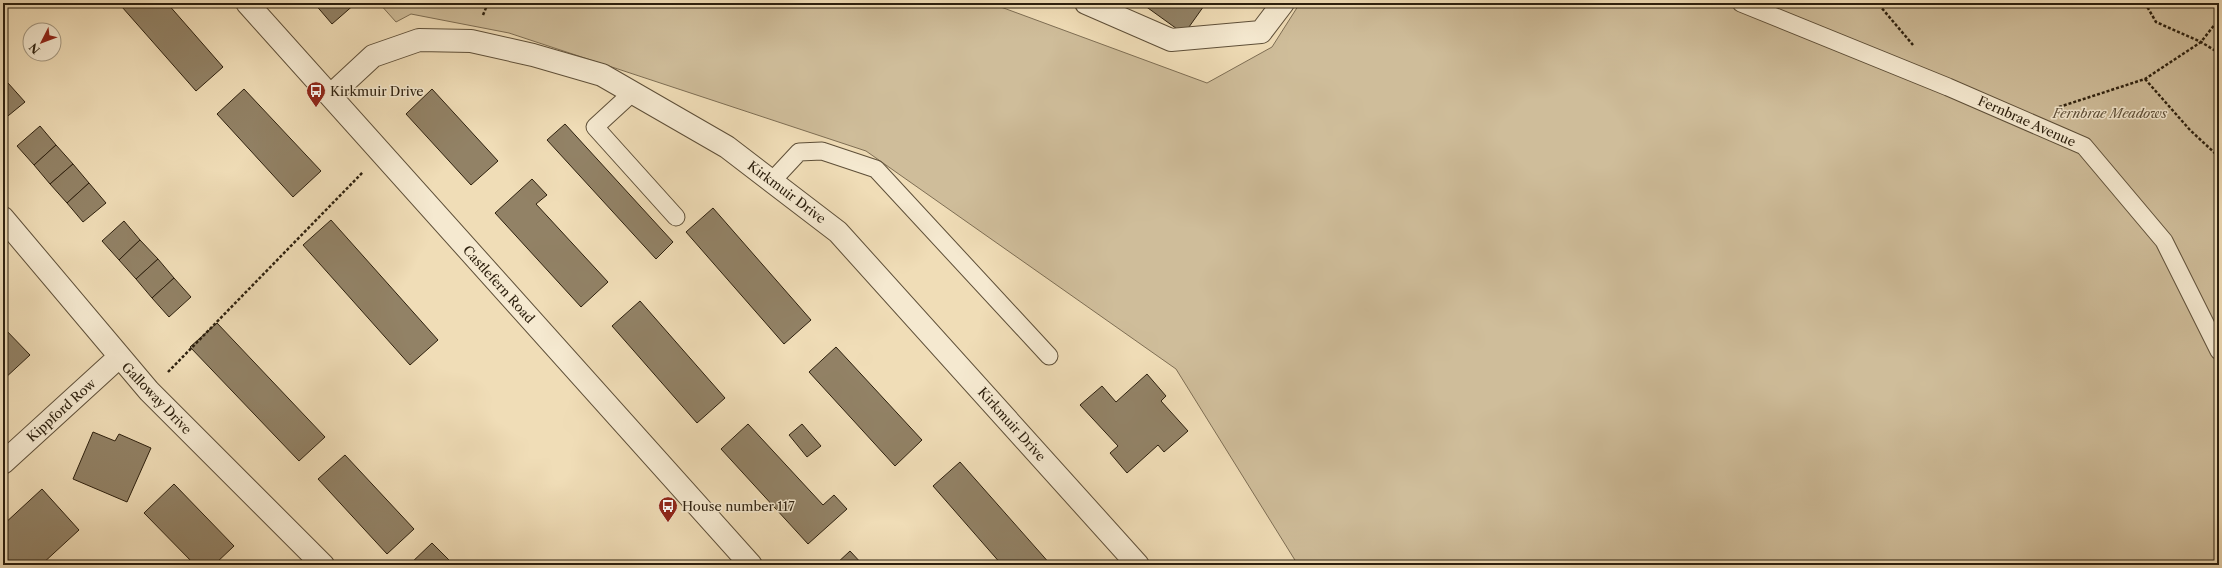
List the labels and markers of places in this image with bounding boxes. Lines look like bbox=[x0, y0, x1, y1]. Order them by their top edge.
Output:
bus stop icon: Kirkmuir Drive bbox=[305, 80, 327, 108]
place label: Kirkmuir Drive bbox=[330, 83, 424, 99]
bus stop icon: House number 117 bbox=[657, 495, 679, 523]
place label: House number 117 bbox=[682, 498, 795, 514]

